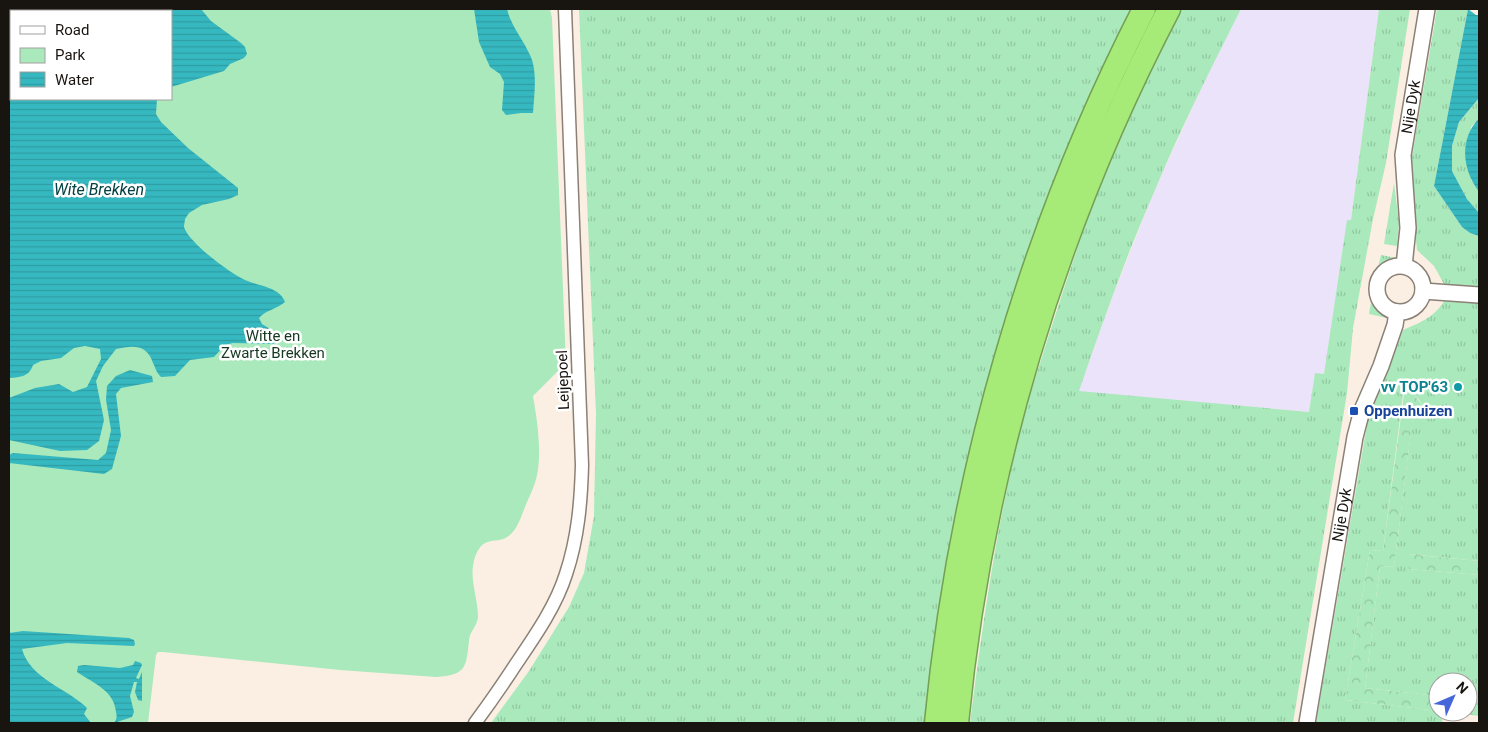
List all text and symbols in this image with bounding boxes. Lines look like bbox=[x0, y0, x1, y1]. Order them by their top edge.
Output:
legend bbox=[10, 10, 172, 100]
text: Road bbox=[55, 21, 89, 39]
text: Park bbox=[55, 46, 86, 64]
text: Water bbox=[55, 71, 94, 89]
street label: Nije Dyk bbox=[1398, 78, 1424, 135]
water label: Wite Brekken bbox=[54, 180, 144, 199]
park label: Witte en Zwarte Brekken bbox=[221, 327, 325, 362]
street label: Leijepoel bbox=[553, 350, 573, 410]
place label: vv TOP'63 bbox=[1381, 378, 1448, 396]
marker: vv TOP'63 bbox=[1452, 381, 1464, 393]
place label: Oppenhuizen bbox=[1364, 402, 1453, 420]
marker: Oppenhuizen bbox=[1348, 405, 1360, 417]
street label: Nije Dyk bbox=[1329, 486, 1355, 543]
north arrow bbox=[1428, 672, 1478, 722]
text: N bbox=[1453, 679, 1471, 697]

